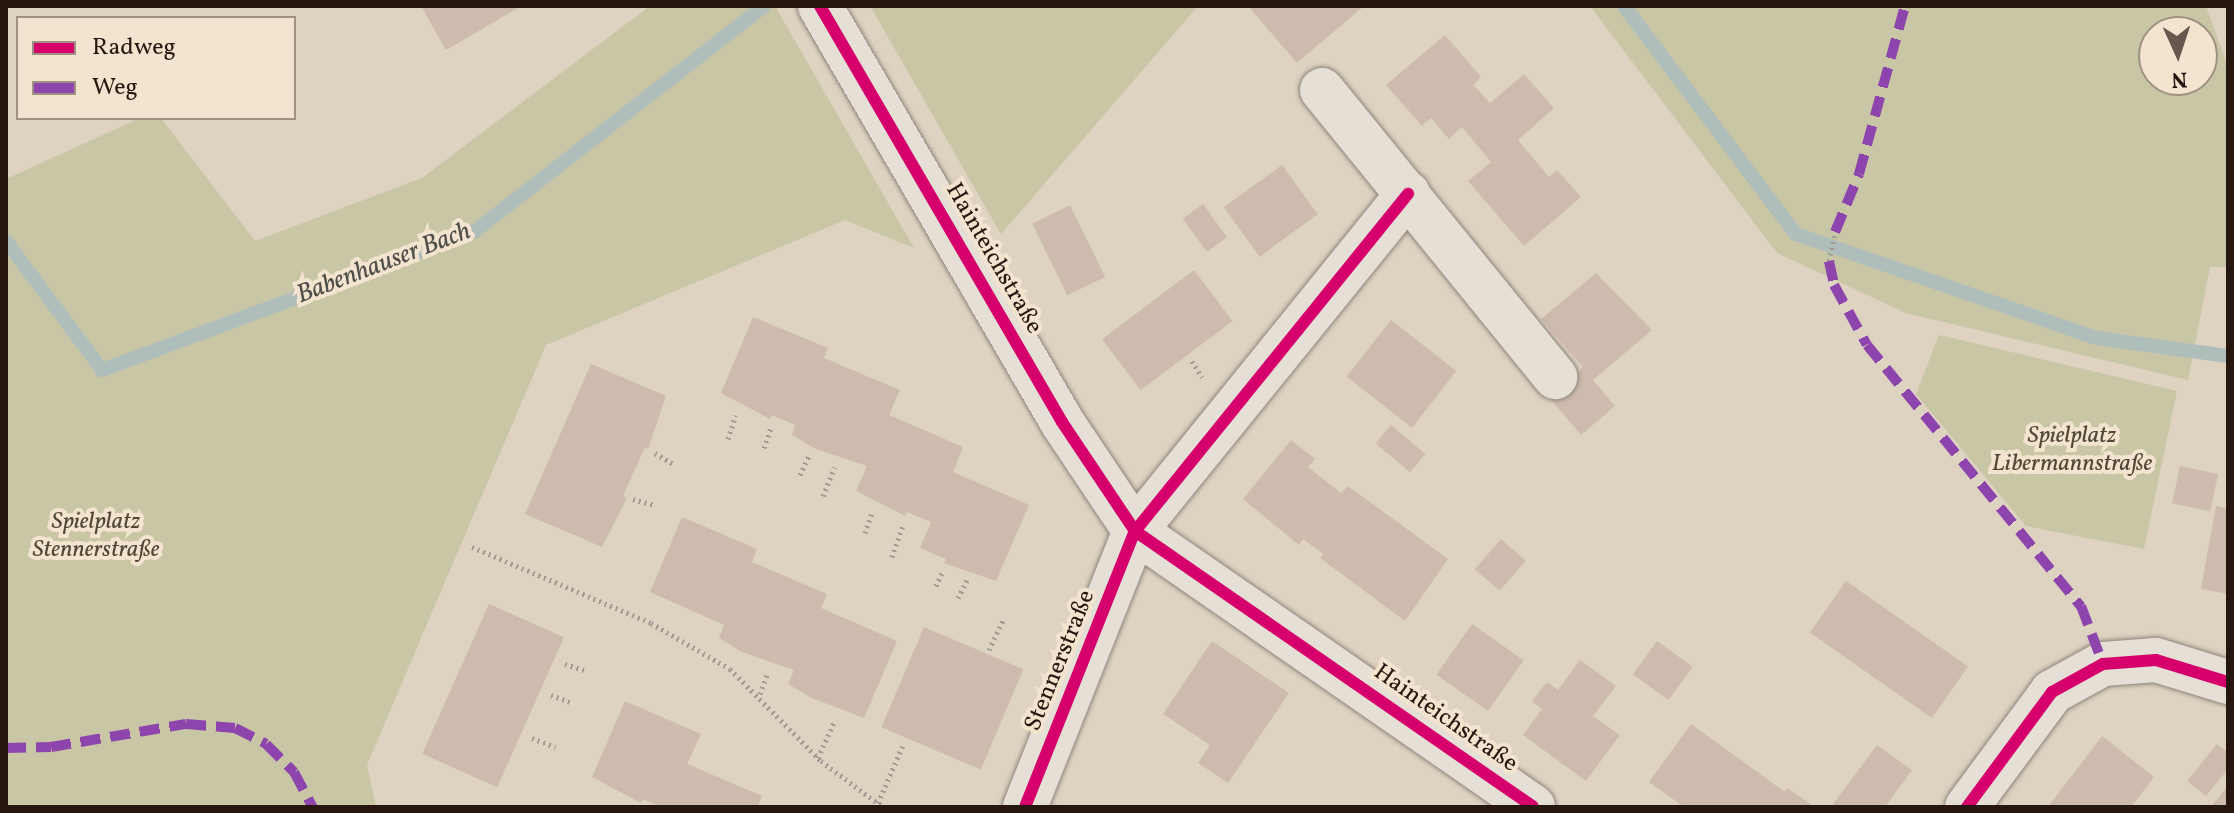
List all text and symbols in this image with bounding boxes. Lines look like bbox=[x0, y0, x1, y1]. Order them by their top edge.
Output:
legend bbox=[16, 16, 296, 120]
north arrow bbox=[2138, 16, 2218, 96]
text: Radweg bbox=[92, 31, 176, 65]
text: N bbox=[2170, 63, 2188, 94]
text: Weg bbox=[92, 71, 138, 105]
street label: Hainteichstraße bbox=[938, 179, 1048, 339]
water label: Babenhauser Bach bbox=[292, 216, 476, 312]
park label: Spielplatz Libermannstraße bbox=[1992, 423, 2152, 479]
park label: Spielplatz Stennerstraße bbox=[32, 509, 160, 565]
street label: Stennerstraße bbox=[1020, 586, 1102, 736]
street label: Hainteichstraße bbox=[1367, 659, 1523, 779]

